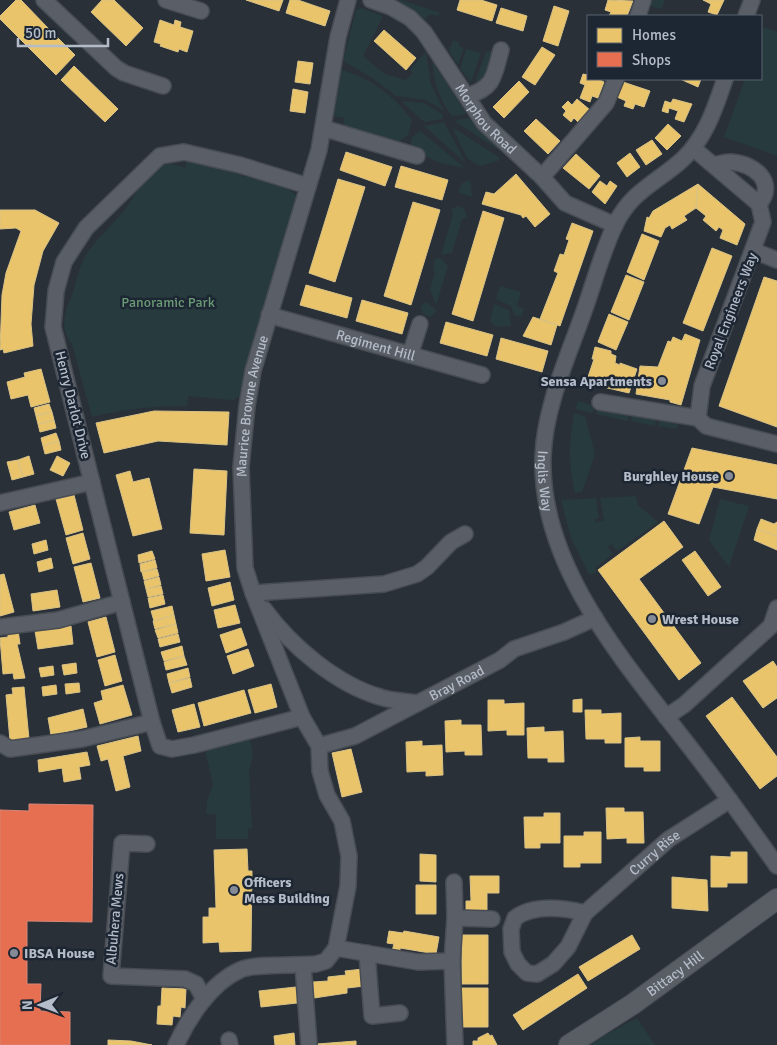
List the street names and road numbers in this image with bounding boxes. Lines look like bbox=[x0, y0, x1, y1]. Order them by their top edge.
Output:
street label: Morphou Road bbox=[452, 80, 520, 157]
street label: Royal Engineers Way bbox=[701, 250, 761, 372]
street label: Regiment Hill bbox=[334, 326, 417, 364]
street label: Maurice Browne Avenue bbox=[232, 333, 272, 477]
street label: Henry Darlot Drive bbox=[51, 349, 95, 461]
street label: Inglis Way bbox=[534, 450, 557, 513]
street label: Bray Road bbox=[426, 661, 487, 704]
street label: Curry Rise bbox=[625, 826, 683, 879]
street label: Albuhera Mews bbox=[103, 873, 127, 965]
street label: Bittacy Hill bbox=[643, 947, 707, 1000]

